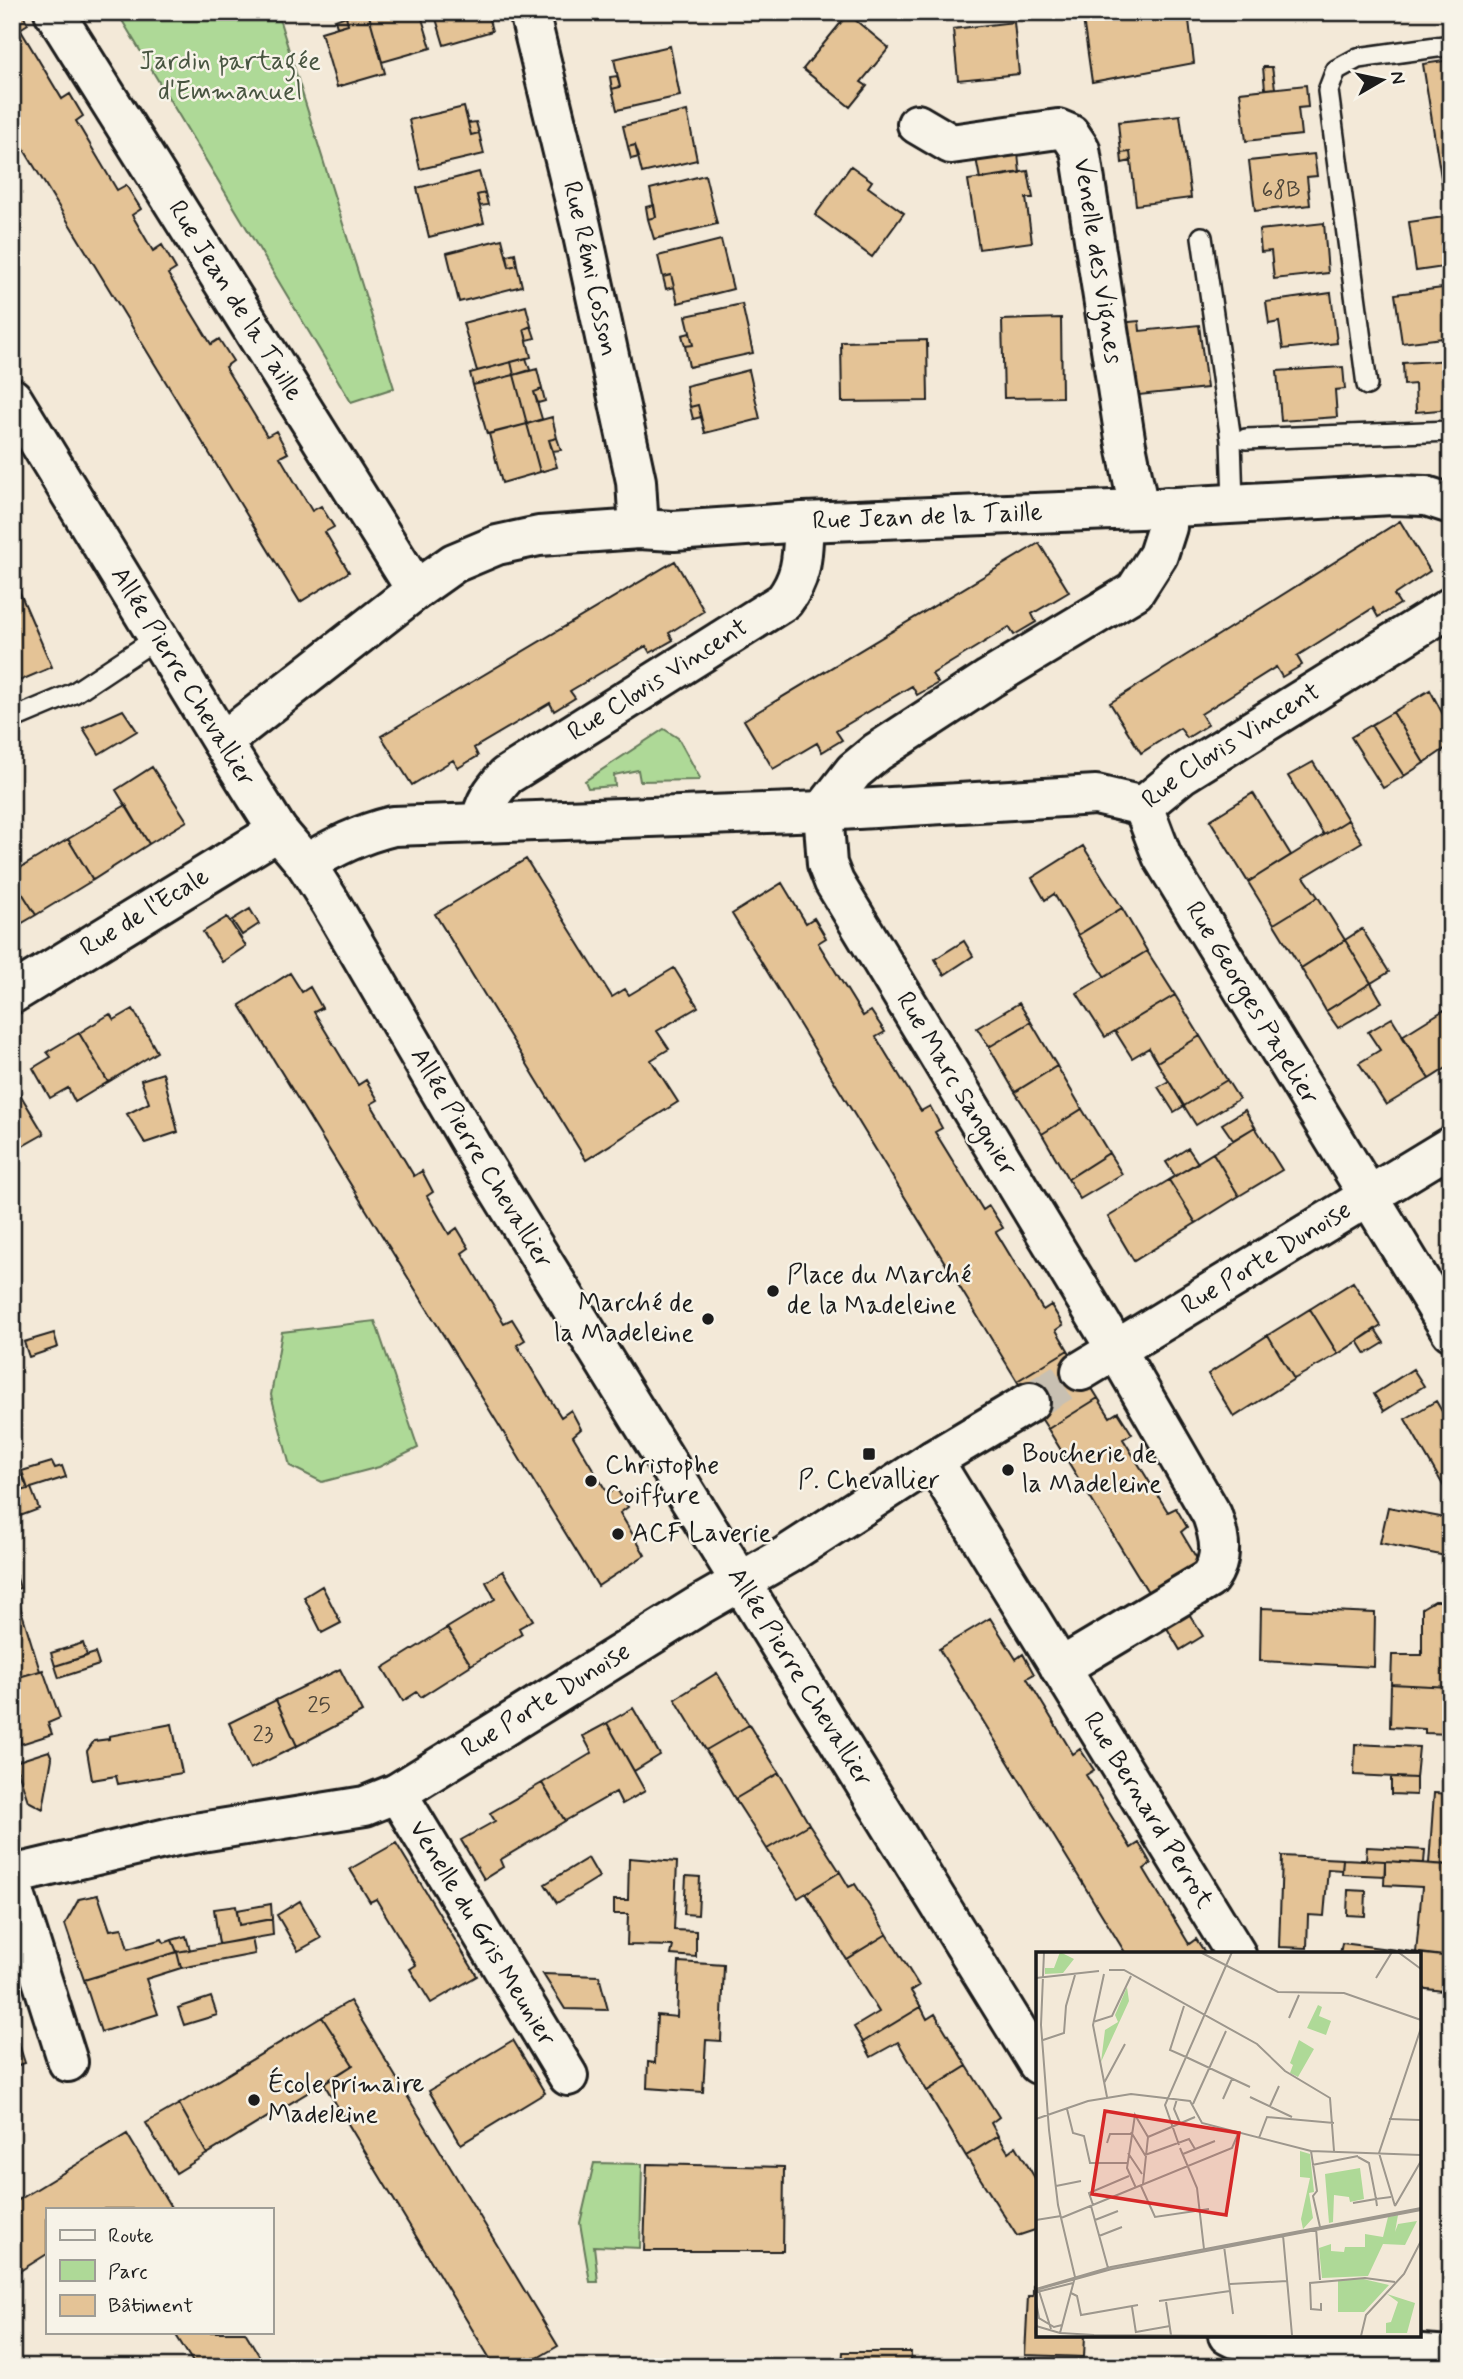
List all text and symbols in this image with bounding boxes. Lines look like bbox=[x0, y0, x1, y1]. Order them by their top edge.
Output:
park label: Jardin partagée d'Emmanuel bbox=[139, 45, 321, 109]
north arrow bbox=[1348, 46, 1418, 116]
text: N bbox=[1384, 69, 1411, 86]
street label: Venelle des Vignes bbox=[1065, 156, 1130, 366]
house number: 68B bbox=[1262, 176, 1300, 206]
street label: Rue Rémi Cosson bbox=[554, 178, 626, 359]
street label: Rue Jean de la Taille bbox=[159, 194, 311, 408]
street label: Rue Jean de la Taille bbox=[812, 496, 1043, 539]
street label: Allée Pierre Chevallier bbox=[102, 561, 263, 793]
street label: Rue Clovis Vincent bbox=[562, 611, 755, 750]
street label: Rue Clovis Vincent bbox=[1135, 675, 1327, 817]
street label: Rue de l'Ecale bbox=[74, 860, 216, 965]
street label: Rue Georges Papelier bbox=[1177, 895, 1327, 1112]
street label: Rue Marc Sangnier bbox=[886, 986, 1025, 1184]
street label: Allée Pierre Chevallier bbox=[402, 1042, 560, 1275]
street label: Rue Porte Dunoise bbox=[1175, 1193, 1358, 1323]
place label: Place du Marché de la Madeleine bbox=[787, 1259, 971, 1323]
marker: Place du Marché de la Madeleine bbox=[765, 1283, 781, 1299]
place label: Marché de la Madeleine bbox=[554, 1287, 694, 1351]
marker: Marché de la Madeleine bbox=[700, 1311, 716, 1327]
place label: Boucherie de la Madeleine bbox=[1022, 1438, 1162, 1502]
marker: P. Chevallier bbox=[861, 1446, 877, 1462]
place label: Christophe Coiffure bbox=[605, 1449, 719, 1513]
marker: Boucherie de la Madeleine bbox=[1000, 1462, 1016, 1478]
place label: P. Chevallier bbox=[798, 1464, 940, 1498]
marker: Christophe Coiffure bbox=[583, 1473, 599, 1489]
place label: ACF Laverie bbox=[632, 1517, 772, 1551]
marker: ACF Laverie bbox=[610, 1526, 626, 1542]
street label: Allée Pierre Chevallier bbox=[719, 1561, 880, 1794]
street label: Rue Porte Dunoise bbox=[455, 1635, 637, 1766]
house number: 25 bbox=[307, 1691, 331, 1721]
street label: Rue Bernard Perrot bbox=[1075, 1706, 1221, 1915]
house number: 23 bbox=[253, 1720, 274, 1750]
street label: Venelle du Gris Meunier bbox=[401, 1814, 563, 2053]
inset map bbox=[1036, 1952, 1421, 2337]
place label: École primaire Madeleine bbox=[268, 2066, 425, 2132]
marker: École primaire Madeleine bbox=[246, 2092, 262, 2108]
legend bbox=[46, 2208, 273, 2334]
text: Route bbox=[108, 2222, 154, 2250]
text: Parc bbox=[108, 2258, 148, 2286]
text: Bâtiment bbox=[108, 2292, 193, 2320]

